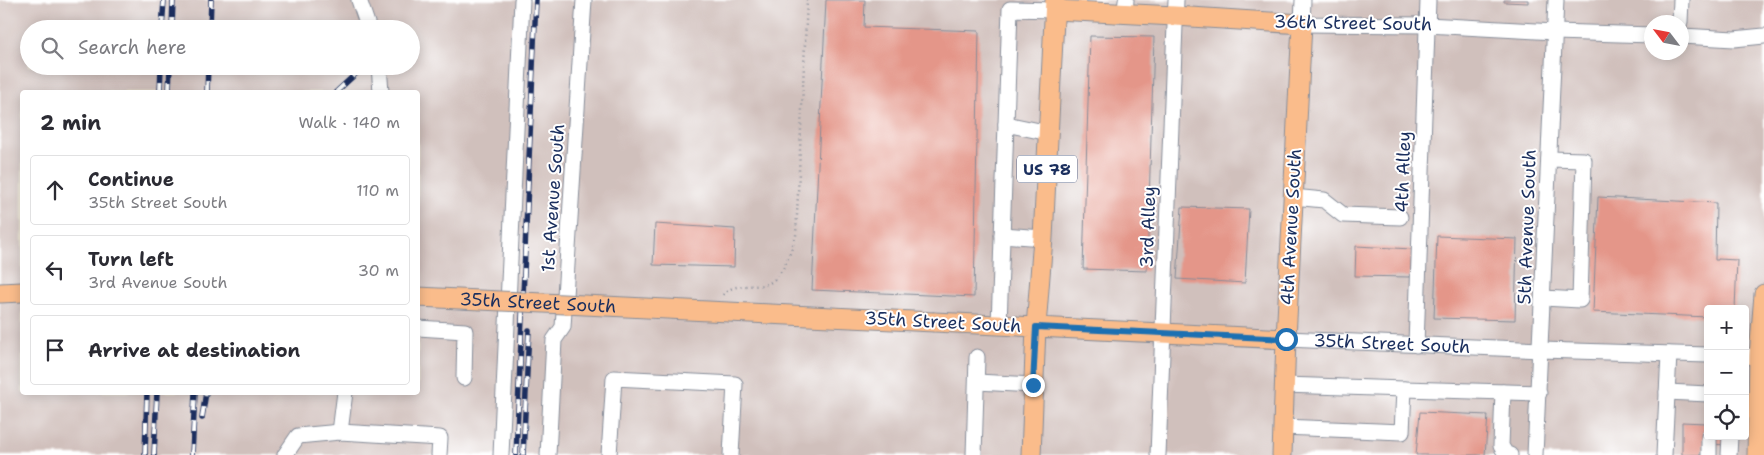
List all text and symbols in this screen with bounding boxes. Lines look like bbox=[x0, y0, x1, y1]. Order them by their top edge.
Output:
street label: 36th Street South bbox=[1274, 10, 1432, 36]
north arrow bbox=[1644, 15, 1689, 60]
search box bbox=[20, 20, 420, 75]
icon: search bbox=[38, 34, 66, 62]
text: Search here bbox=[78, 35, 187, 60]
text: 2 min bbox=[40, 109, 101, 137]
text: Walk · 140 m bbox=[298, 112, 400, 133]
street label: 1st Avenue South bbox=[536, 123, 570, 273]
street label: 4th Alley bbox=[1390, 131, 1416, 213]
street label: 4th Avenue South bbox=[1275, 148, 1307, 306]
street label: 5th Avenue South bbox=[1512, 149, 1542, 305]
road number: US 78 bbox=[1017, 156, 1077, 182]
text: Continue bbox=[88, 167, 174, 192]
icon: ahead bbox=[41, 176, 69, 204]
text: 110 m bbox=[356, 180, 399, 201]
street label: 3rd Alley bbox=[1135, 186, 1161, 268]
text: 35th Street South bbox=[88, 192, 228, 213]
text: Turn left bbox=[88, 247, 174, 272]
icon: left bbox=[41, 256, 69, 284]
text: 30 m bbox=[358, 260, 399, 281]
text: 3rd Avenue South bbox=[88, 272, 227, 293]
street label: 35th Street South bbox=[459, 287, 617, 319]
map controls bbox=[1704, 305, 1749, 440]
button: + bbox=[1704, 305, 1749, 350]
street label: 35th Street South bbox=[864, 306, 1022, 338]
route start bbox=[1275, 328, 1298, 351]
street label: 35th Street South bbox=[1313, 328, 1471, 359]
icon: arrive bbox=[41, 336, 69, 364]
text: Arrive at destination bbox=[88, 338, 300, 363]
button: − bbox=[1704, 350, 1749, 395]
route end bbox=[1022, 374, 1045, 397]
button: locate bbox=[1704, 395, 1749, 440]

